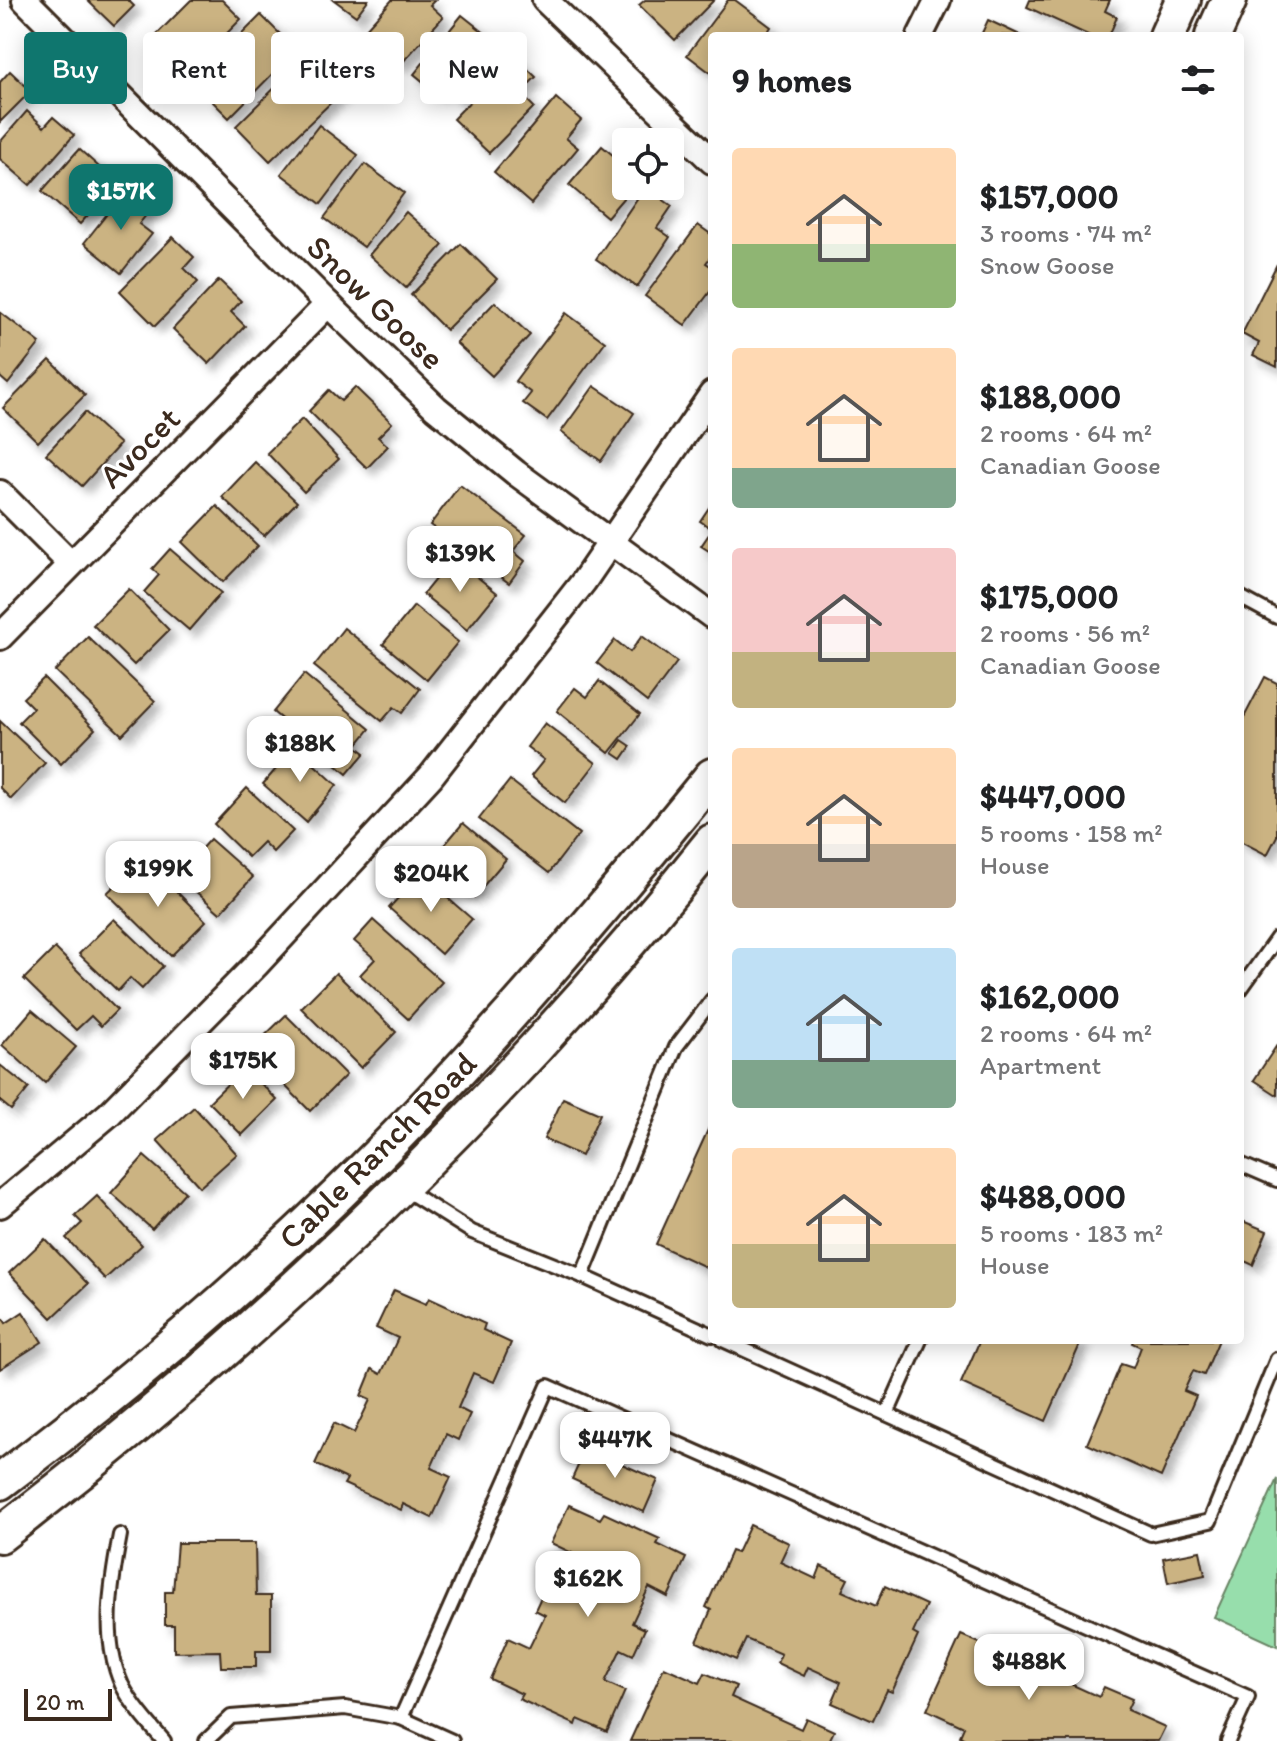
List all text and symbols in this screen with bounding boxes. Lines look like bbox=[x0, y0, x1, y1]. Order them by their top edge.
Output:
chip: Buy bbox=[24, 32, 127, 104]
chip: Rent bbox=[143, 32, 255, 104]
chip: Filters bbox=[271, 32, 404, 104]
chip: New bbox=[420, 32, 527, 104]
icon: filters bbox=[1176, 58, 1220, 102]
text: 9 homes bbox=[732, 60, 852, 101]
map controls bbox=[612, 128, 684, 200]
button: locate bbox=[612, 128, 684, 200]
pin: $157K bbox=[65, 164, 177, 232]
text: $157K bbox=[87, 174, 155, 206]
text: $157,000 bbox=[980, 176, 1119, 217]
icon: home bbox=[796, 180, 892, 276]
text: 3 rooms · 74 m² bbox=[980, 217, 1152, 249]
street label: Snow Goose bbox=[298, 227, 453, 378]
text: Snow Goose bbox=[980, 249, 1115, 281]
text: $188,000 bbox=[980, 376, 1121, 417]
icon: home bbox=[796, 380, 892, 476]
street label: Avocet bbox=[90, 398, 189, 497]
text: 2 rooms · 64 m² bbox=[980, 417, 1152, 449]
text: Canadian Goose bbox=[980, 449, 1161, 481]
pin: $139K bbox=[404, 526, 516, 594]
text: $139K bbox=[425, 536, 495, 568]
text: $175,000 bbox=[980, 576, 1119, 617]
icon: home bbox=[796, 580, 892, 676]
text: 2 rooms · 56 m² bbox=[980, 617, 1150, 649]
text: Canadian Goose bbox=[980, 649, 1161, 681]
pin: $188K bbox=[244, 716, 356, 784]
text: $188K bbox=[265, 726, 335, 758]
text: $447,000 bbox=[980, 776, 1126, 817]
icon: home bbox=[796, 780, 892, 876]
text: 5 rooms · 158 m² bbox=[980, 817, 1163, 849]
pin: $199K bbox=[102, 841, 214, 909]
pin: $204K bbox=[375, 846, 487, 914]
text: House bbox=[980, 849, 1050, 881]
text: $199K bbox=[123, 851, 193, 883]
text: $204K bbox=[393, 856, 469, 888]
text: $162,000 bbox=[980, 976, 1120, 1017]
icon: home bbox=[796, 980, 892, 1076]
text: 2 rooms · 64 m² bbox=[980, 1017, 1152, 1049]
pin: $175K bbox=[187, 1033, 299, 1101]
street label: Cable Ranch Road bbox=[270, 1042, 485, 1258]
text: $175K bbox=[209, 1043, 277, 1075]
text: Apartment bbox=[980, 1049, 1101, 1081]
text: $488,000 bbox=[980, 1176, 1126, 1217]
icon: home bbox=[796, 1180, 892, 1276]
text: 5 rooms · 183 m² bbox=[980, 1217, 1163, 1249]
text: House bbox=[980, 1249, 1050, 1281]
pin: $447K bbox=[559, 1412, 671, 1480]
text: $447K bbox=[578, 1422, 652, 1454]
pin: $162K bbox=[532, 1551, 644, 1619]
text: $162K bbox=[553, 1561, 623, 1593]
pin: $488K bbox=[973, 1634, 1085, 1702]
text: $488K bbox=[992, 1644, 1066, 1676]
scale bar bbox=[24, 1685, 112, 1721]
text: 20 m bbox=[36, 1689, 85, 1716]

